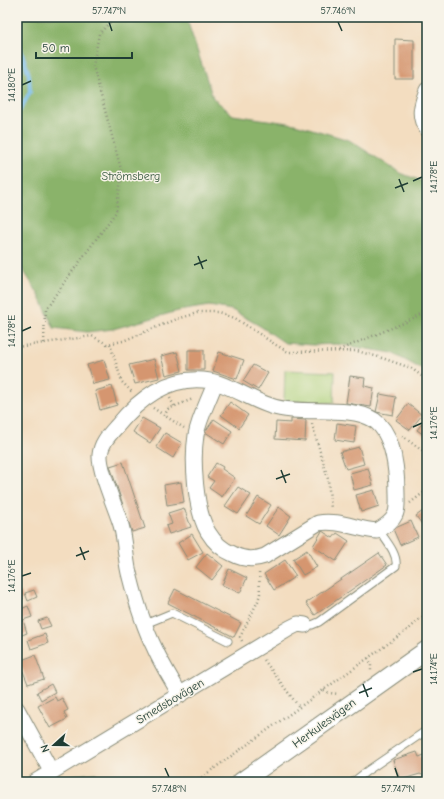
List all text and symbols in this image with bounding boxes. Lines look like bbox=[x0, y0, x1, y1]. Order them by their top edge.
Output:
text: 57.747°N bbox=[92, 5, 126, 17]
text: 57.746°N bbox=[321, 5, 355, 17]
scale bar bbox=[36, 34, 132, 60]
text: 50 m bbox=[42, 41, 70, 55]
text: 14.180°E bbox=[6, 68, 18, 102]
text: 14.178°E bbox=[428, 161, 440, 193]
park label: Strömsberg bbox=[102, 169, 160, 183]
text: 14.178°E bbox=[6, 315, 18, 347]
text: 14.176°E bbox=[428, 407, 440, 439]
text: 14.176°E bbox=[6, 560, 18, 592]
text: 14.174°E bbox=[428, 653, 440, 685]
street label: Smedsbovägen bbox=[134, 675, 206, 727]
street label: Herkulesvägen bbox=[290, 695, 358, 751]
north arrow bbox=[34, 725, 74, 765]
text: N bbox=[38, 743, 52, 754]
text: 57.748°N bbox=[152, 783, 186, 795]
text: 57.747°N bbox=[381, 783, 415, 795]

